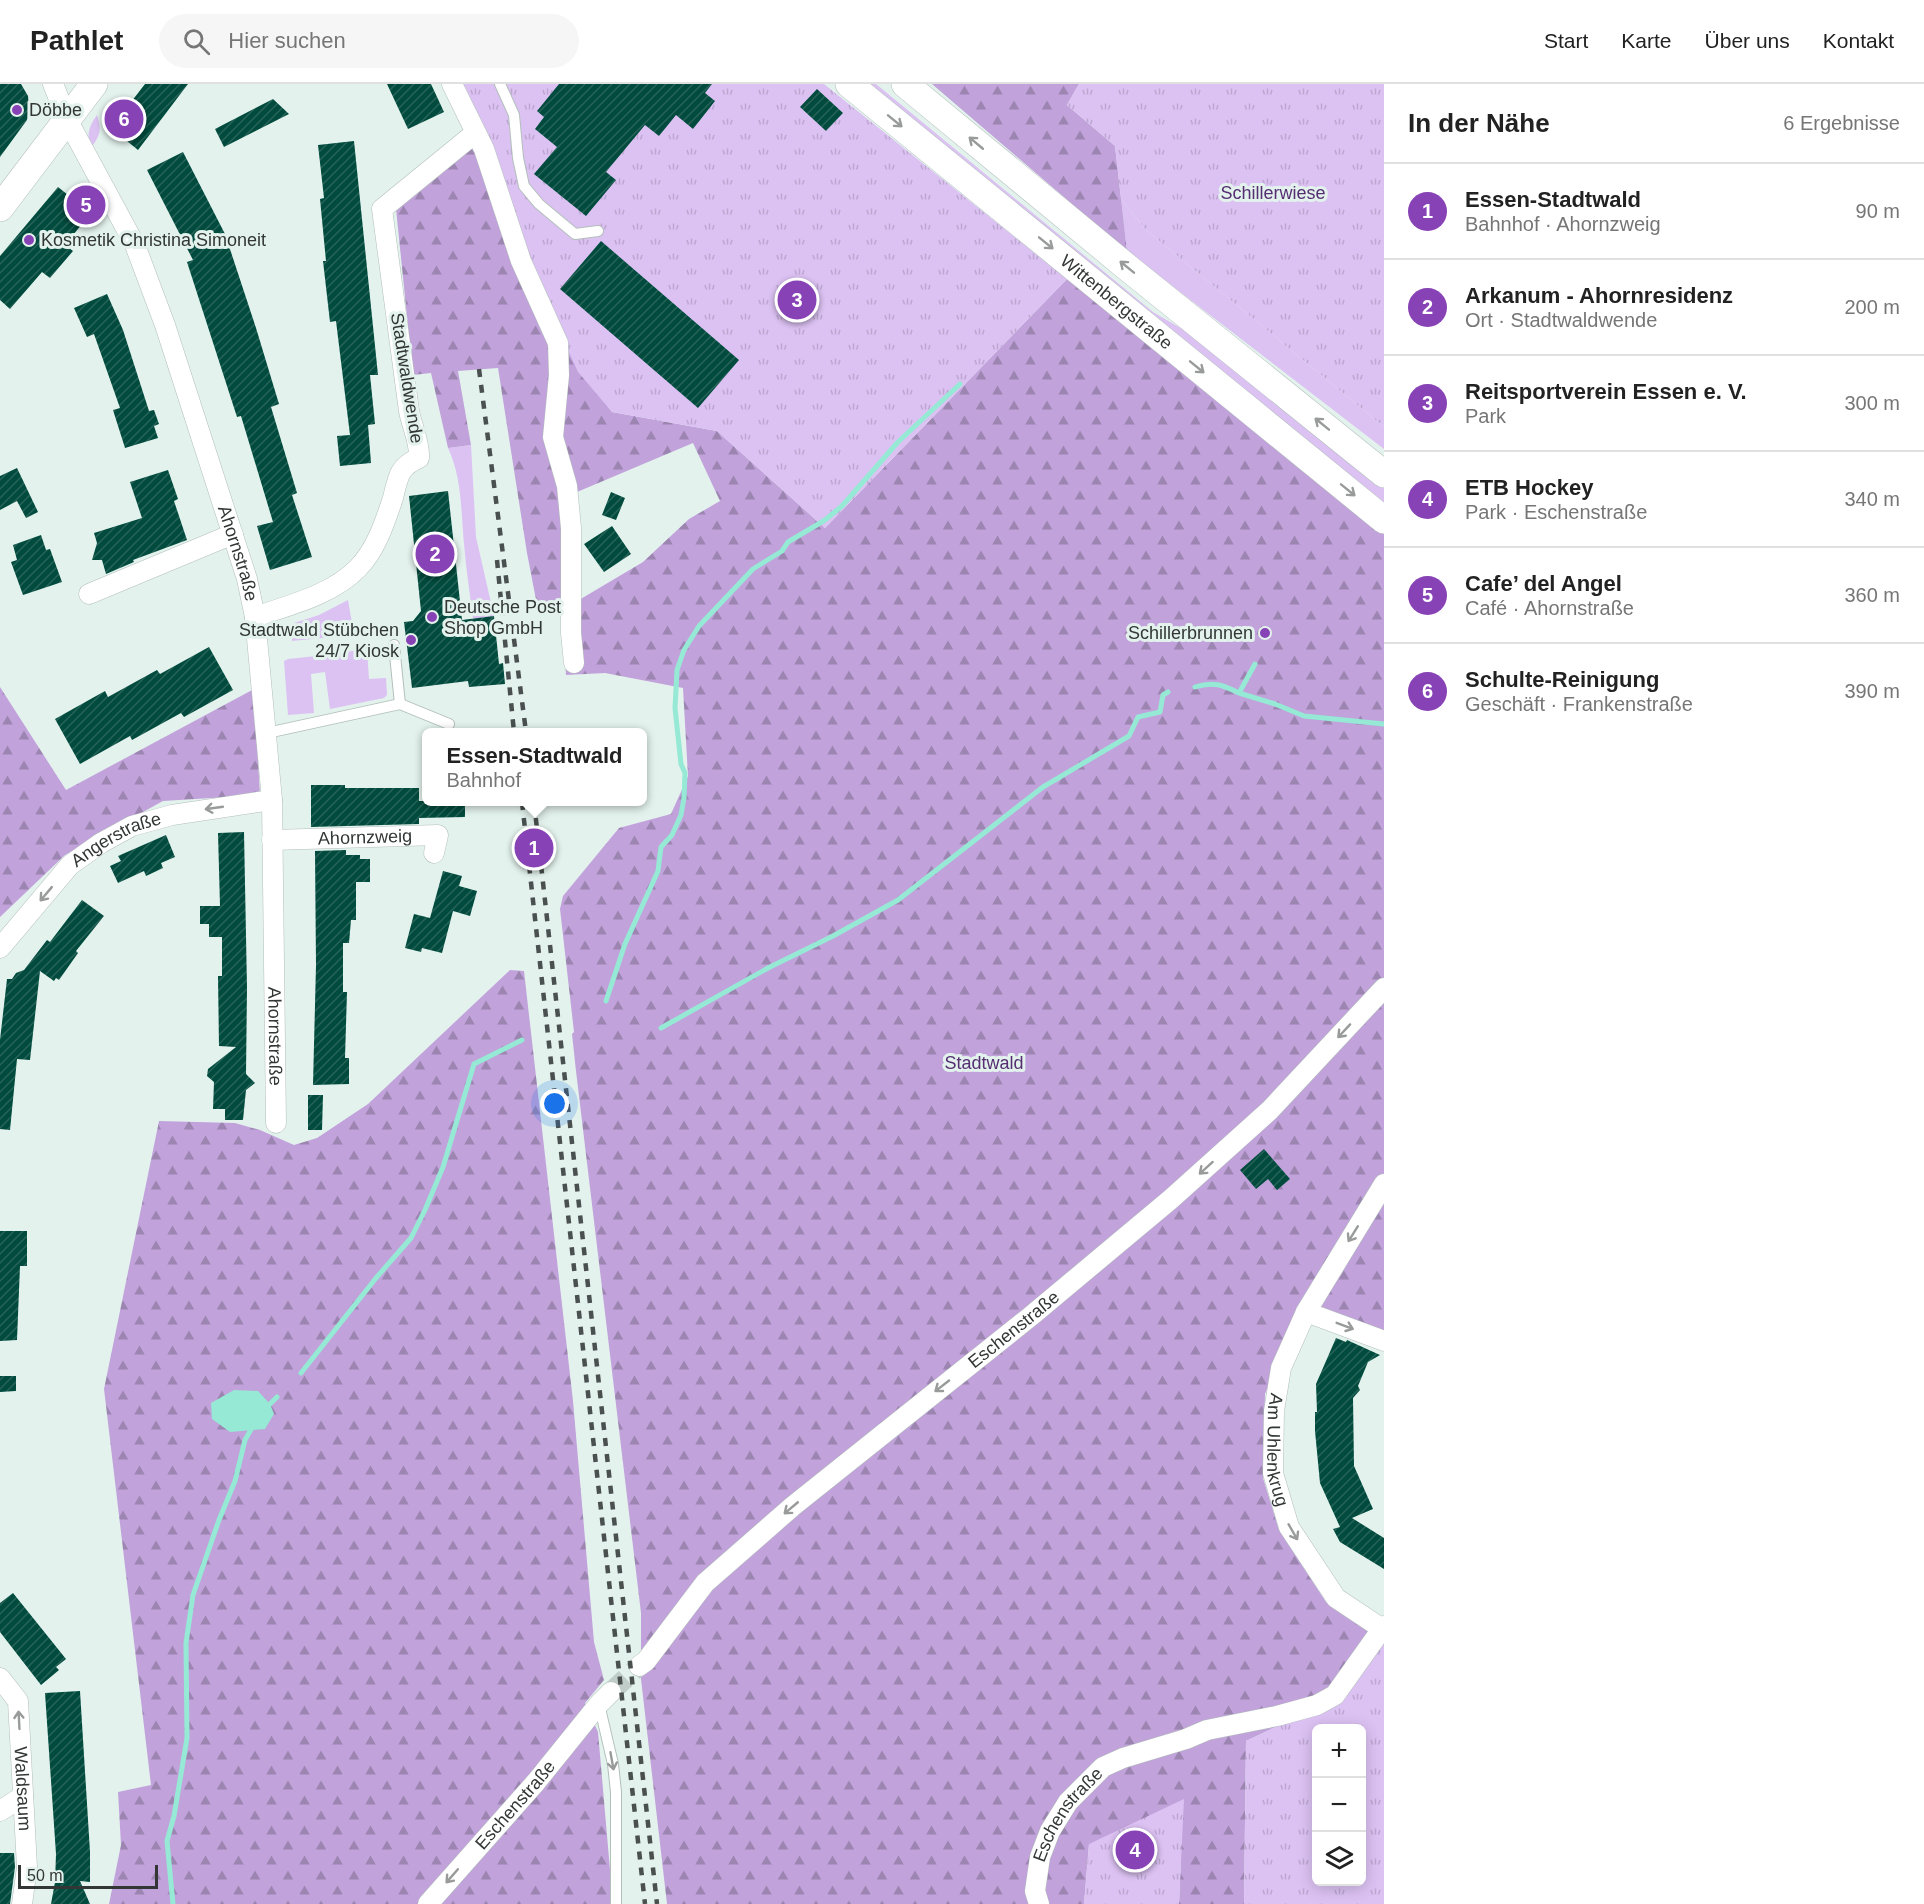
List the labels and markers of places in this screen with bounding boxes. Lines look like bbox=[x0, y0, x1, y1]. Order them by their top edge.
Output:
pin: 6 bbox=[104, 96, 144, 141]
place label: Döbbe bbox=[29, 100, 82, 120]
marker: Döbbe bbox=[10, 103, 24, 117]
pin: 5 bbox=[66, 182, 106, 228]
place label: Kosmetik Christina Simoneit bbox=[41, 230, 266, 250]
marker: Kosmetik Christina Simoneit bbox=[22, 233, 36, 247]
pin: 3 bbox=[778, 278, 816, 322]
pin: 2 bbox=[416, 532, 454, 576]
place label: Deutsche Post Shop GmbH bbox=[444, 597, 561, 638]
marker: Deutsche Post Shop GmbH bbox=[425, 610, 439, 624]
place label: Stadtwald Stübchen 24/7 Kiosk bbox=[239, 620, 400, 661]
place label: Schillerbrunnen bbox=[1128, 623, 1253, 643]
marker: Schillerbrunnen bbox=[1258, 626, 1272, 640]
marker: Stadtwald Stübchen 24/7 Kiosk bbox=[404, 633, 418, 647]
pin: 1 bbox=[514, 826, 554, 870]
pin: 4 bbox=[1116, 1828, 1154, 1872]

